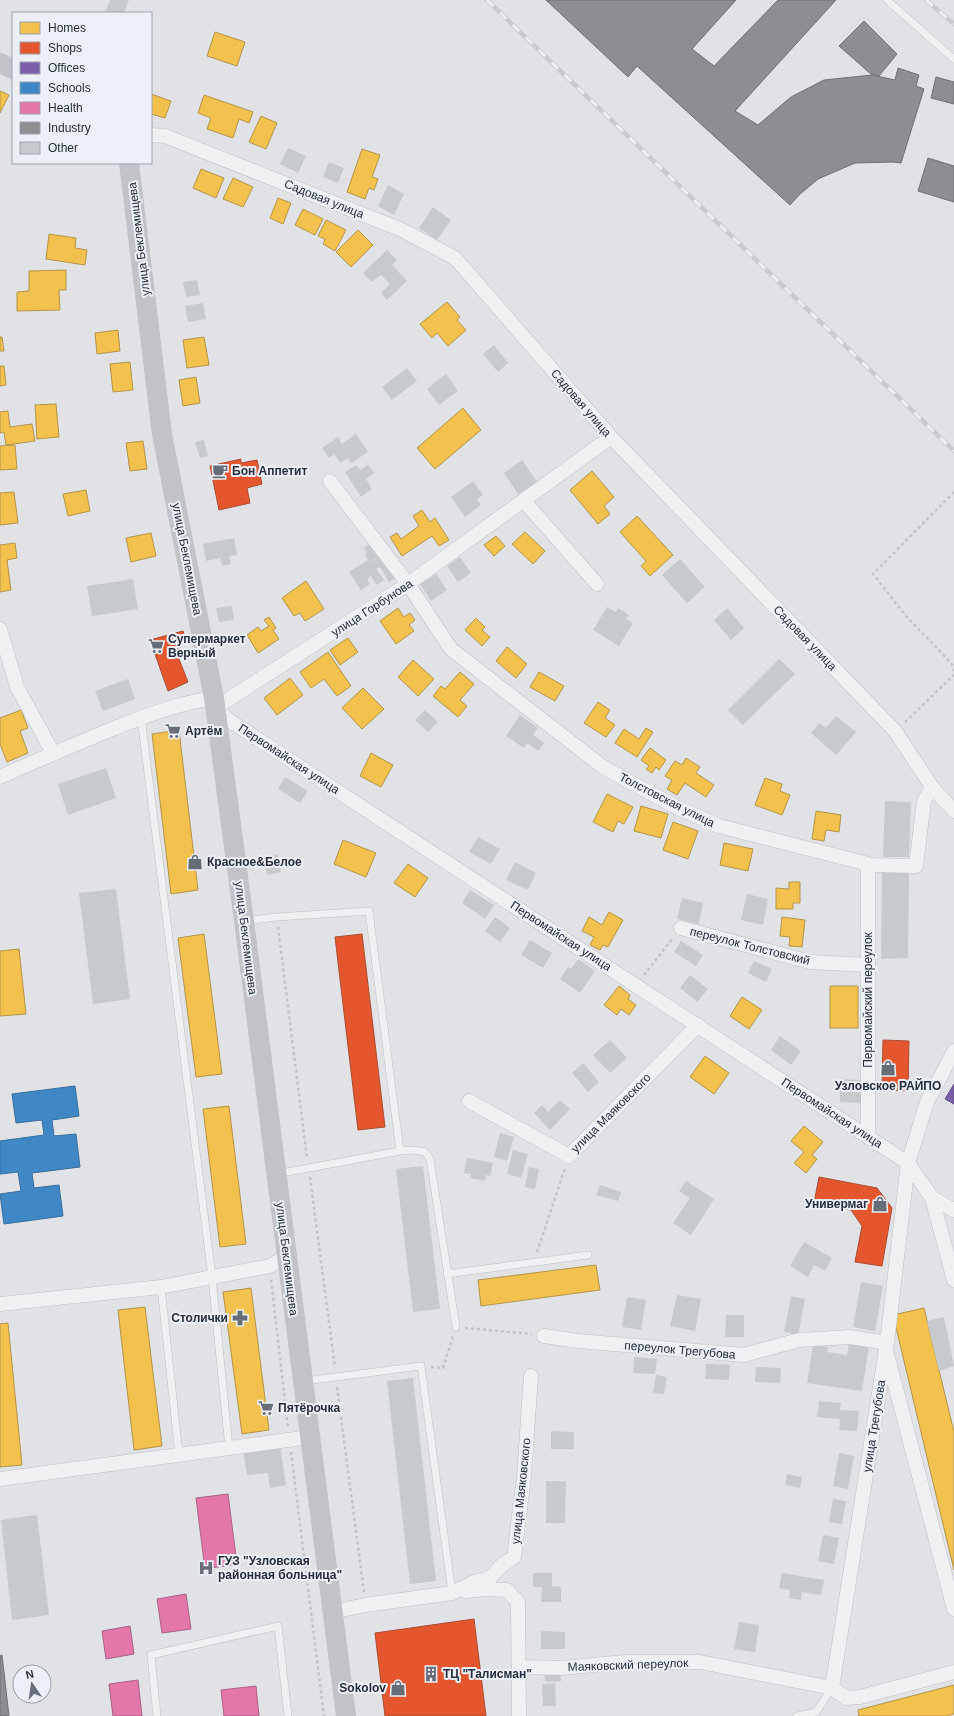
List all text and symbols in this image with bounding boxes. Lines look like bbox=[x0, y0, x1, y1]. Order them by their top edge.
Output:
legend bbox=[12, 12, 152, 164]
text: Homes bbox=[48, 21, 86, 35]
text: Shops bbox=[48, 41, 82, 55]
text: Offices bbox=[48, 61, 85, 75]
text: Schools bbox=[48, 81, 91, 95]
text: Health bbox=[48, 101, 83, 115]
text: Industry bbox=[48, 121, 91, 135]
text: Other bbox=[48, 141, 78, 155]
street label: Садовая улица bbox=[282, 177, 366, 222]
street label: улица Беклемищева bbox=[125, 181, 153, 297]
street label: Садовая улица bbox=[548, 366, 614, 440]
cafe icon: Бон Аппетит bbox=[211, 462, 229, 480]
place label: Бон Аппетит bbox=[232, 464, 307, 478]
street label: улица Беклемищева bbox=[169, 502, 205, 617]
street label: улица Горбунова bbox=[329, 576, 416, 640]
street label: Садовая улица bbox=[770, 603, 840, 674]
place label: Супермаркет Верный bbox=[168, 632, 246, 660]
supermarket icon: Супермаркет Верный bbox=[147, 637, 165, 655]
street label: Первомайская улица bbox=[236, 721, 342, 797]
supermarket icon: Артём bbox=[164, 722, 182, 740]
place label: Артём bbox=[185, 724, 222, 738]
street label: Толстовская улица bbox=[617, 770, 717, 830]
shop icon: Красное&Белое bbox=[186, 853, 204, 871]
place label: Красное&Белое bbox=[207, 855, 302, 869]
street label: улица Беклемищева bbox=[232, 880, 260, 996]
street label: Первомайская улица bbox=[508, 898, 614, 974]
street label: переулок Толстовский bbox=[689, 924, 811, 968]
street label: Первомайский переулок bbox=[861, 931, 875, 1068]
shop icon: Узловское РАЙПО bbox=[879, 1059, 897, 1077]
street label: улица Маяковского bbox=[568, 1070, 654, 1156]
street label: Первомайская улица bbox=[779, 1075, 885, 1151]
place label: Узловское РАЙПО bbox=[835, 1078, 941, 1093]
shop icon: Универмаг bbox=[871, 1195, 889, 1213]
place label: Универмаг bbox=[805, 1197, 868, 1211]
street label: улица Беклемищева bbox=[273, 1201, 301, 1317]
pharmacy icon: Столички bbox=[231, 1309, 249, 1327]
place label: Столички bbox=[171, 1311, 228, 1325]
street label: переулок Трегубова bbox=[624, 1338, 736, 1362]
street label: улица Трегубова bbox=[860, 1379, 888, 1473]
supermarket icon: Пятёрочка bbox=[257, 1399, 275, 1417]
place label: Пятёрочка bbox=[278, 1401, 341, 1415]
street label: улица Маяковского bbox=[508, 1437, 534, 1545]
place label: ГУЗ "Узловская районная больница" bbox=[218, 1554, 342, 1582]
hospital icon: ГУЗ "Узловская районная больница" bbox=[197, 1559, 215, 1577]
street label: Маяковский переулок bbox=[567, 1656, 689, 1674]
north arrow bbox=[12, 1664, 52, 1704]
building icon: ТЦ "Талисман" bbox=[422, 1665, 440, 1683]
place label: ТЦ "Талисман" bbox=[443, 1667, 532, 1681]
text: N bbox=[25, 1668, 35, 1681]
shop icon: Sokolov bbox=[389, 1679, 407, 1697]
place label: Sokolov bbox=[339, 1681, 386, 1695]

